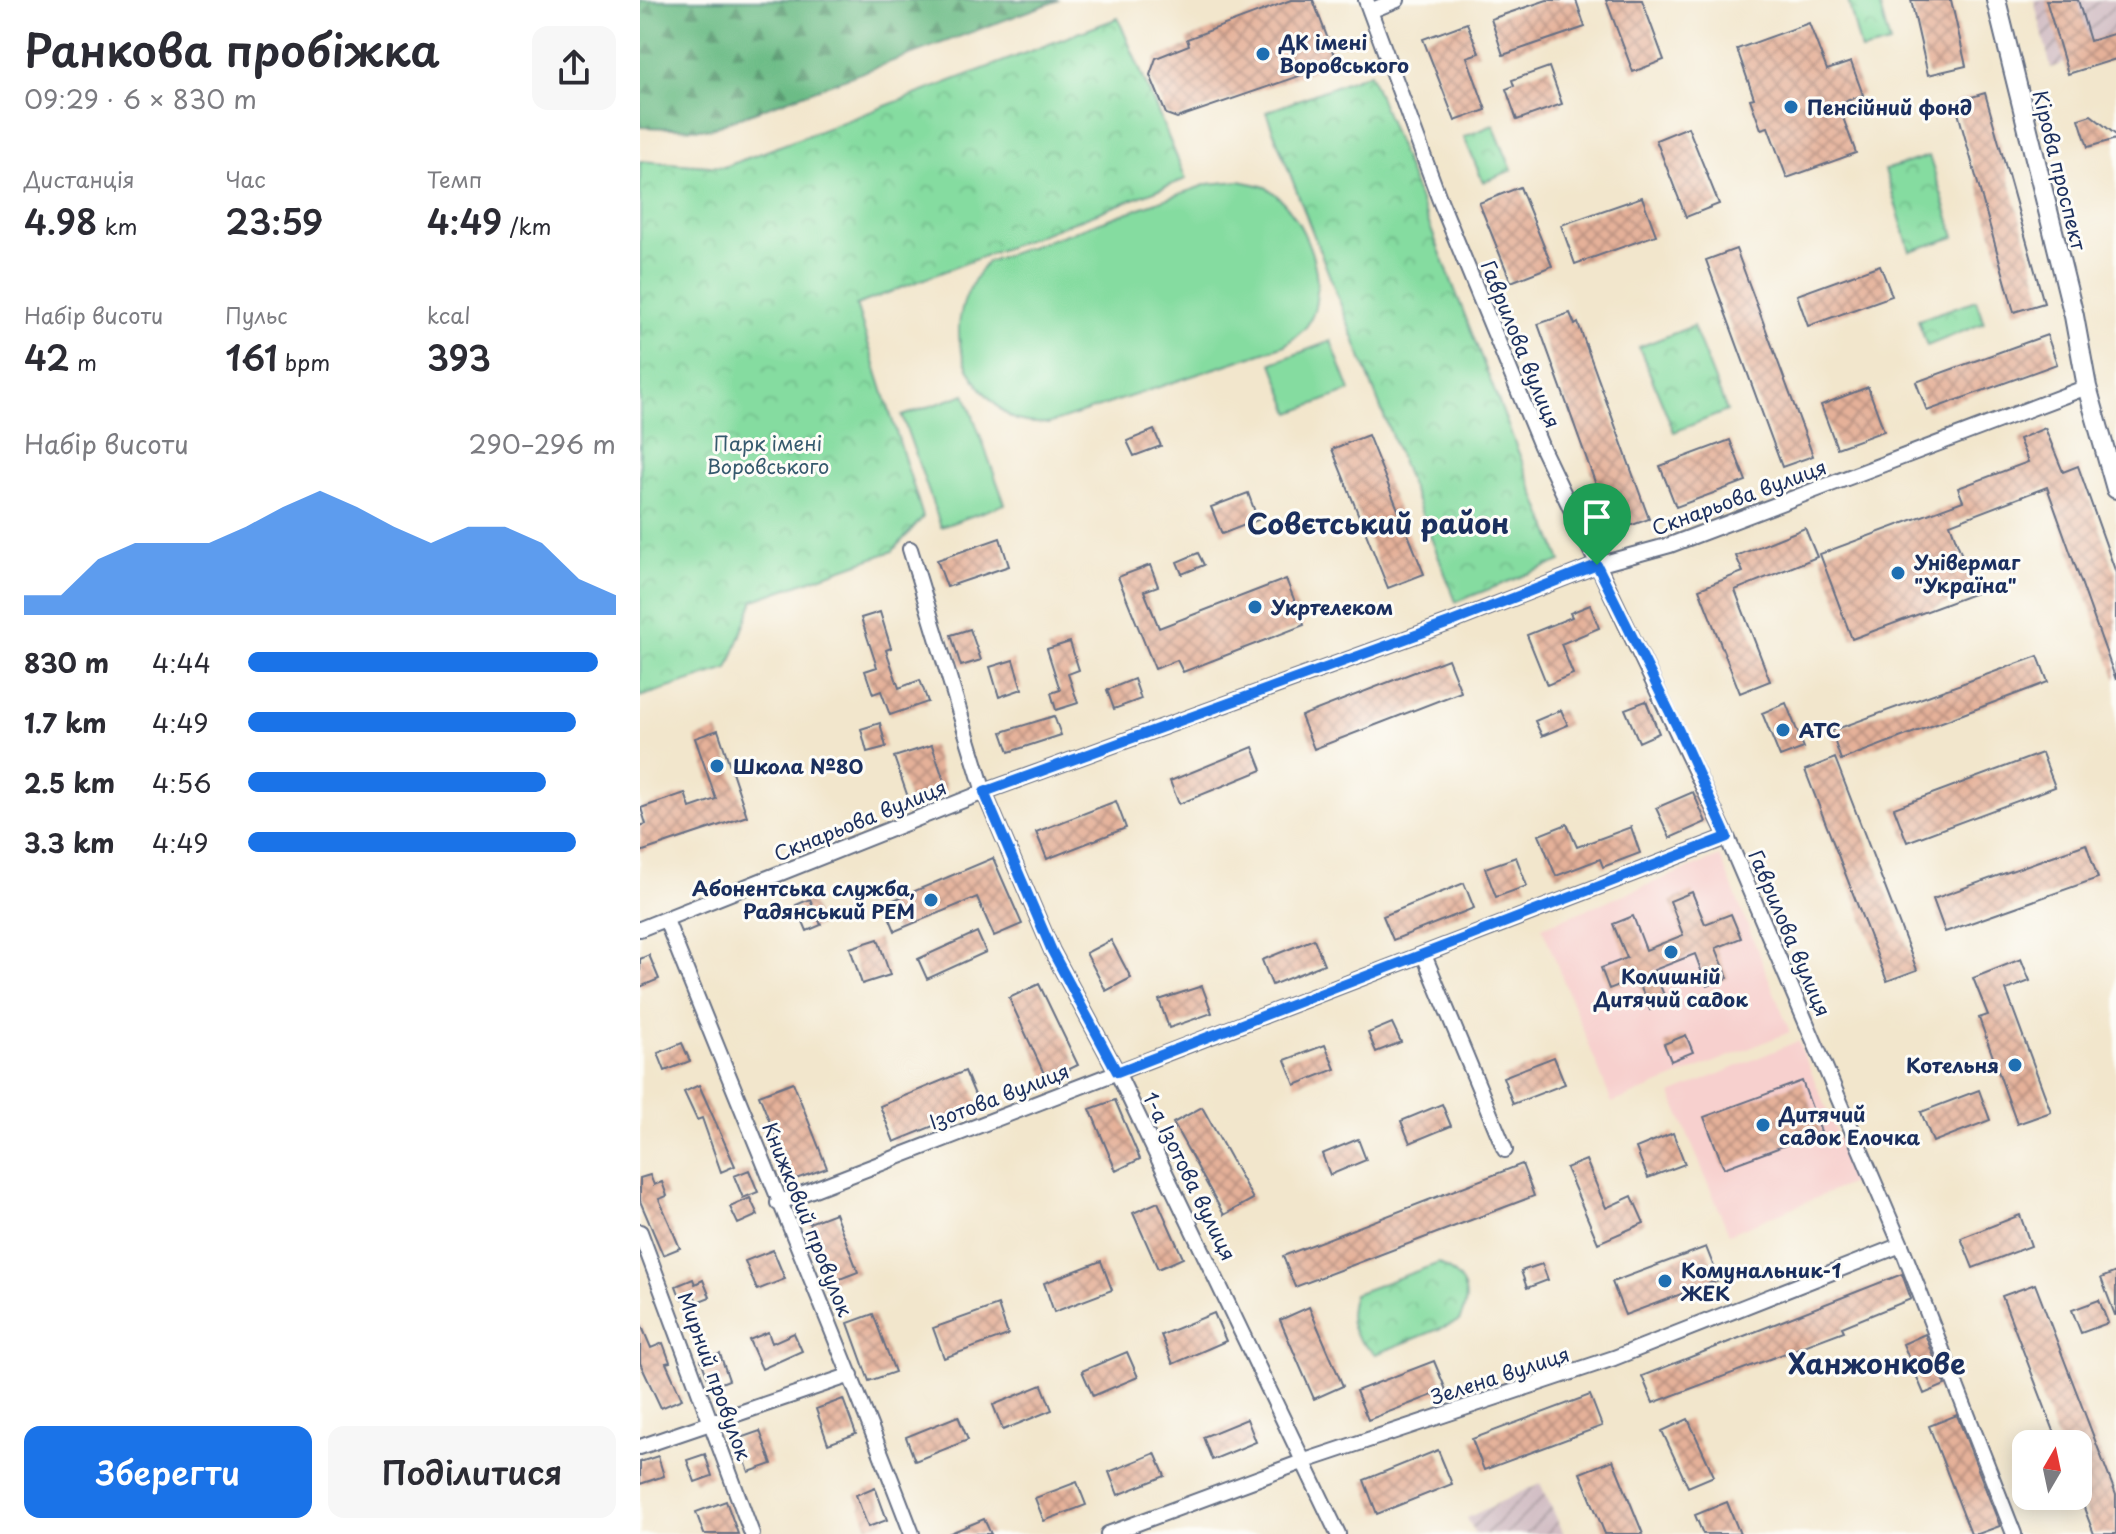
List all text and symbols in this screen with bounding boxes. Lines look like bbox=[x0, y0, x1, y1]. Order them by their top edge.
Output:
text: Ранкова пробіжка bbox=[24, 16, 440, 82]
button: share bbox=[532, 26, 616, 110]
place label: ДК імені Воровського bbox=[1278, 27, 1409, 80]
marker: ДК імені Воровського bbox=[1254, 45, 1272, 63]
text: 09:29 · 6 × 830 m bbox=[24, 79, 257, 118]
street label: Кірова проспект bbox=[2026, 87, 2094, 254]
place label: Пенсійний фонд bbox=[1807, 92, 1972, 122]
marker: Пенсійний фонд bbox=[1782, 98, 1800, 116]
text: Дистанція bbox=[24, 162, 135, 195]
text: Час bbox=[225, 162, 266, 195]
text: Темп bbox=[427, 162, 482, 195]
text: 4.98 bbox=[24, 195, 97, 247]
text: 23:59 bbox=[225, 195, 323, 247]
text: 4:49 bbox=[427, 195, 502, 247]
text: km bbox=[97, 209, 138, 242]
text: /km bbox=[502, 209, 552, 242]
street label: Гаврилова вулиця bbox=[1474, 256, 1568, 432]
text: Набір висоти bbox=[24, 298, 163, 331]
text: Пульс bbox=[225, 298, 288, 331]
text: kcal bbox=[427, 298, 471, 331]
text: 42 bbox=[24, 331, 70, 383]
text: 161 bbox=[225, 331, 278, 383]
text: 393 bbox=[427, 331, 491, 383]
text: m bbox=[70, 345, 97, 378]
text: bpm bbox=[278, 345, 330, 378]
text: Набір висоти bbox=[24, 424, 189, 463]
text: 290–296 m bbox=[469, 424, 616, 463]
park label: Парк імені Воровського bbox=[707, 428, 829, 481]
street label: Скнарьова вулиця bbox=[1647, 451, 1831, 543]
pin bbox=[1563, 483, 1631, 565]
icon: arrive bbox=[1575, 495, 1619, 539]
district label: Совєтський район bbox=[1247, 501, 1509, 544]
place label: Універмаг "Україна" bbox=[1913, 547, 2021, 600]
marker: Універмаг "Україна" bbox=[1889, 564, 1907, 582]
place label: Укртелеком bbox=[1270, 592, 1393, 622]
marker: Укртелеком bbox=[1246, 598, 1264, 616]
text: 830 m bbox=[24, 643, 109, 682]
text: 4:44 bbox=[152, 643, 211, 682]
text: 1.7 km bbox=[24, 703, 107, 742]
text: 4:49 bbox=[152, 703, 209, 742]
place label: АТС bbox=[1799, 715, 1841, 745]
marker: АТС bbox=[1774, 721, 1792, 739]
place label: Школа №80 bbox=[733, 751, 864, 781]
marker: Школа №80 bbox=[708, 757, 726, 775]
text: 2.5 km bbox=[24, 763, 115, 802]
text: 4:56 bbox=[152, 763, 211, 802]
street label: Скнарьова вулиця bbox=[769, 772, 951, 868]
text: 3.3 km bbox=[24, 823, 115, 862]
text: 4:49 bbox=[152, 823, 209, 862]
street label: Гаврилова вулиця bbox=[1741, 845, 1839, 1021]
place label: Абонентська служба, Радянський РЕМ bbox=[692, 873, 915, 926]
marker: Абонентська служба, Радянський РЕМ bbox=[922, 891, 940, 909]
marker: Колишній Дитячий садок bbox=[1662, 943, 1680, 961]
place label: Колишній Дитячий садок bbox=[1593, 961, 1748, 1014]
place label: Котельня bbox=[1906, 1050, 1999, 1080]
street label: Ізотова вулиця bbox=[925, 1055, 1073, 1137]
marker: Котельня bbox=[2006, 1056, 2024, 1074]
street label: 1-а Ізотова вулиця bbox=[1136, 1086, 1244, 1266]
place label: Дитячий садок Елочка bbox=[1778, 1099, 1920, 1152]
marker: Дитячий садок Елочка bbox=[1754, 1116, 1772, 1134]
street label: Книжковий провулок bbox=[755, 1117, 861, 1321]
place label: Комунальник-1 ЖЕК bbox=[1680, 1255, 1841, 1308]
marker: Комунальник-1 ЖЕК bbox=[1656, 1272, 1674, 1290]
street label: Мирний провулок bbox=[671, 1288, 759, 1465]
street label: Зелена вулиця bbox=[1427, 1338, 1573, 1412]
district label: Ханжонкове bbox=[1789, 1341, 1965, 1384]
button: Зберегти bbox=[24, 1426, 312, 1518]
button: Поділитися bbox=[328, 1426, 616, 1518]
north arrow bbox=[2012, 1430, 2092, 1510]
map controls bbox=[2012, 1430, 2092, 1510]

